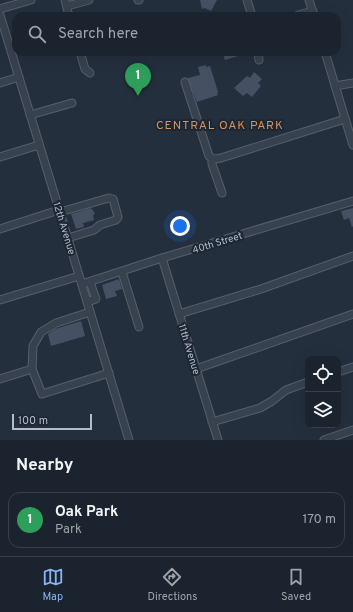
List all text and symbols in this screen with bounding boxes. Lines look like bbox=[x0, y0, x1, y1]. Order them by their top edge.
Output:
search box bbox=[12, 12, 341, 56]
icon: search bbox=[26, 23, 48, 45]
text: Search here bbox=[58, 25, 138, 44]
pin: 1 bbox=[125, 63, 151, 96]
district label: CENTRAL OAK PARK bbox=[156, 118, 284, 134]
street label: 12th Avenue bbox=[49, 201, 78, 256]
your location bbox=[170, 216, 190, 236]
street label: 40th Street bbox=[191, 230, 244, 257]
street label: 11th Avenue bbox=[175, 323, 202, 376]
map controls bbox=[305, 356, 341, 428]
button: locate bbox=[305, 356, 341, 392]
button: layers bbox=[305, 392, 341, 428]
scale bar bbox=[12, 412, 92, 431]
text: 100 m bbox=[18, 414, 48, 428]
text: Nearby bbox=[16, 455, 73, 477]
text: Oak Park bbox=[55, 503, 118, 522]
text: 1 bbox=[27, 512, 33, 528]
text: 170 m bbox=[302, 512, 336, 528]
text: Park bbox=[55, 522, 82, 538]
tab: Map bbox=[42, 566, 64, 604]
tab: Directions bbox=[147, 566, 197, 604]
tab: Saved bbox=[281, 566, 311, 604]

